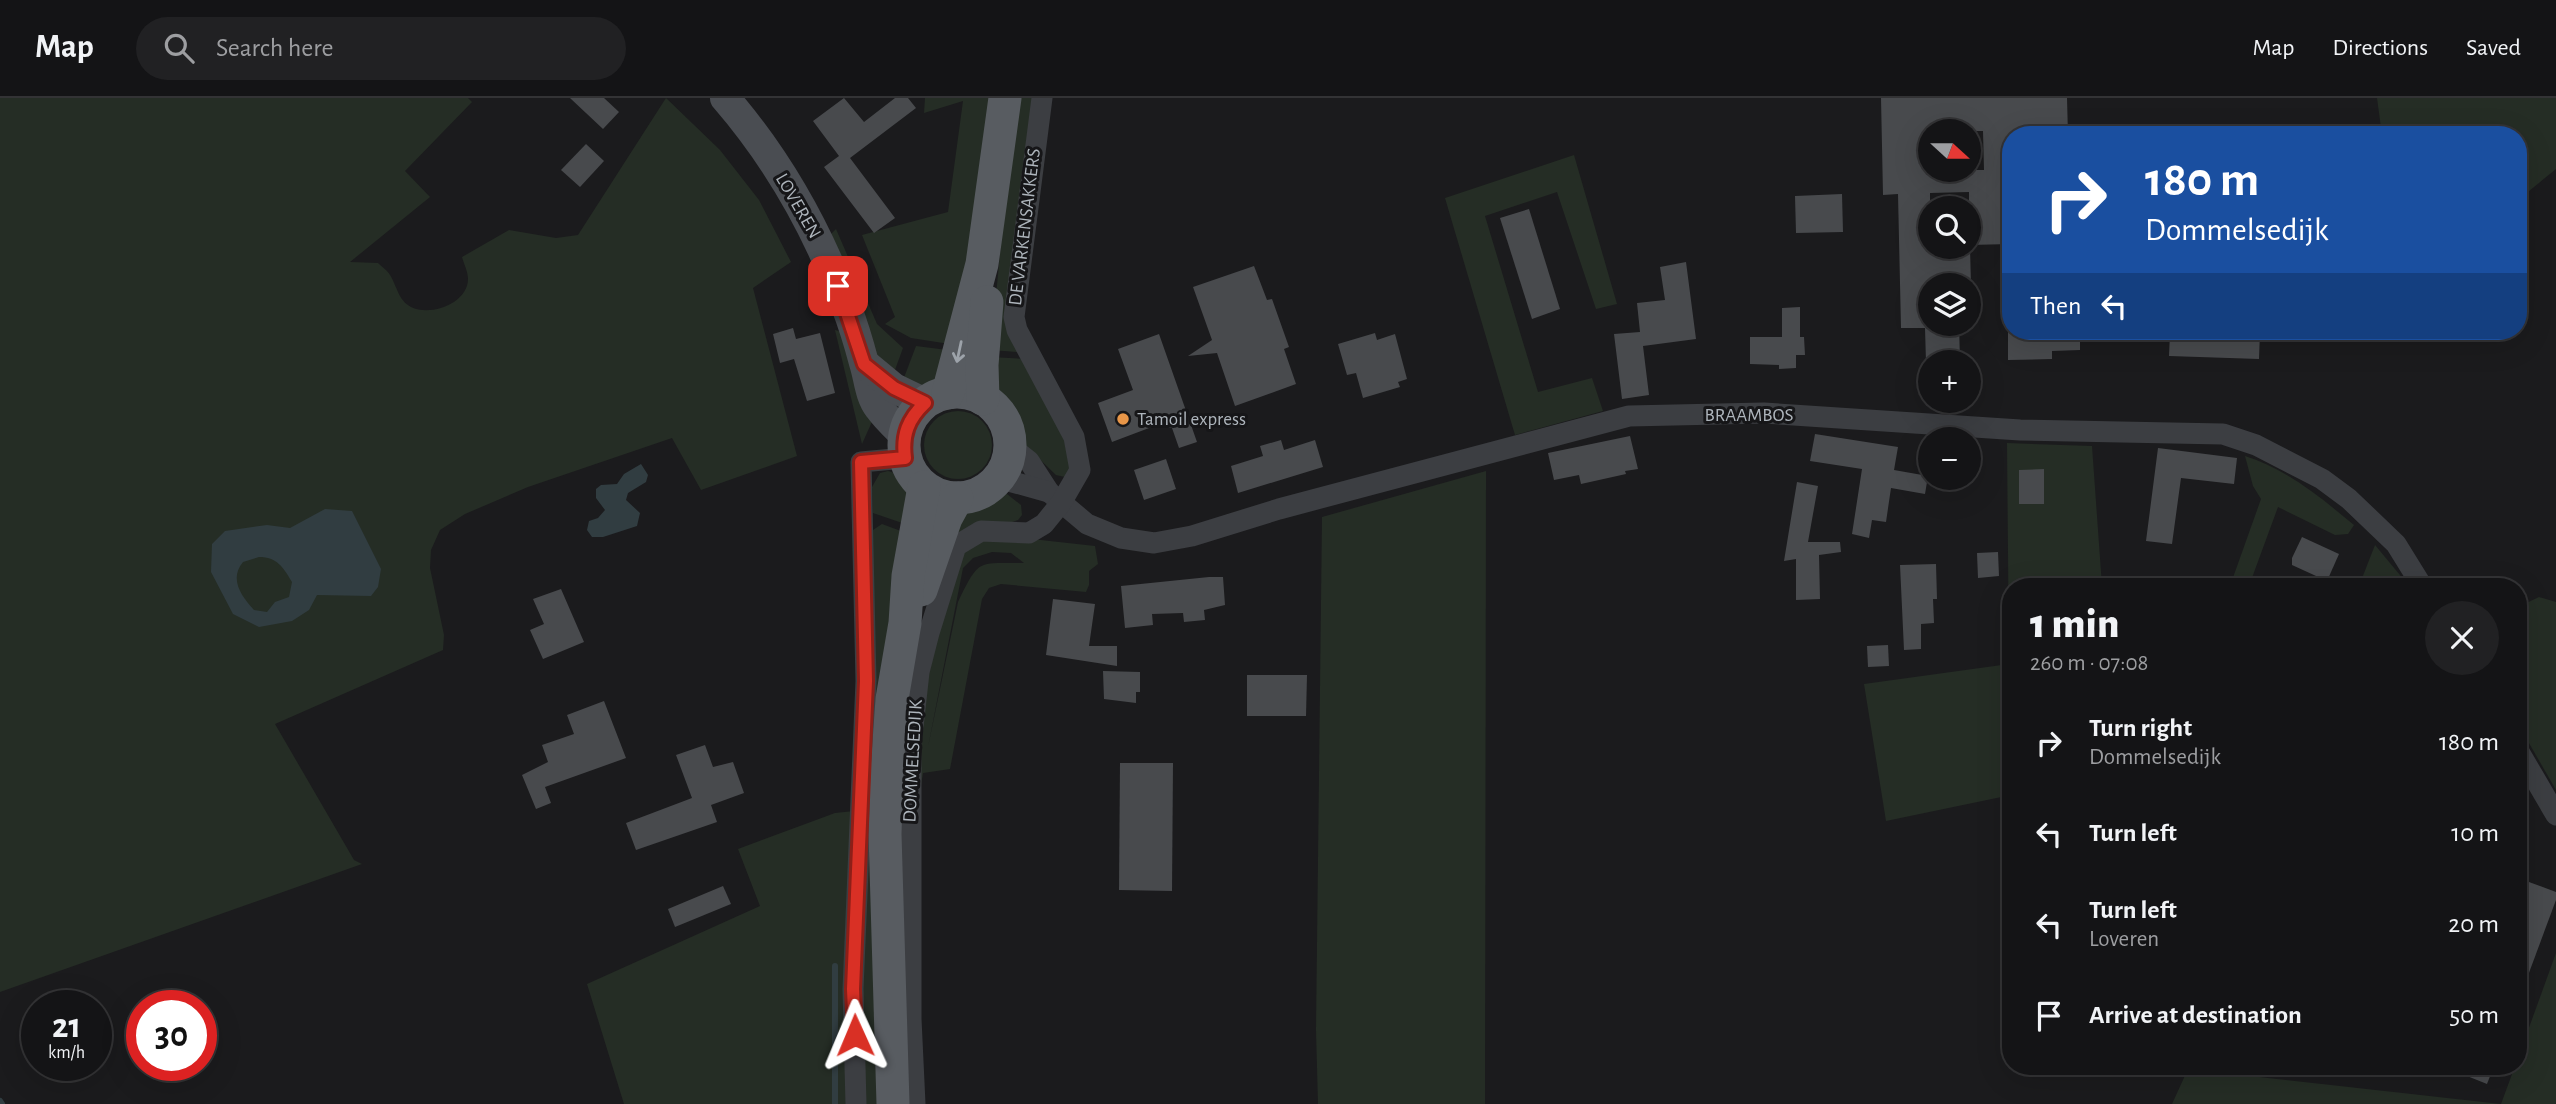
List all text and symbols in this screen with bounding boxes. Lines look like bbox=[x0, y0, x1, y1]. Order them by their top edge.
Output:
search box bbox=[136, 17, 626, 80]
icon: search bbox=[160, 29, 198, 67]
text: Map bbox=[35, 31, 94, 64]
text: Search here bbox=[216, 35, 334, 61]
text: Map bbox=[2252, 36, 2294, 60]
text: Directions bbox=[2332, 36, 2428, 60]
text: Saved bbox=[2466, 36, 2521, 60]
north arrow bbox=[1918, 119, 1981, 182]
map controls bbox=[1918, 119, 1981, 490]
street label: DE VARKENSAKKERS bbox=[1006, 147, 1044, 307]
icon: right bbox=[2030, 154, 2121, 245]
text: 180 m bbox=[2145, 156, 2259, 205]
street label: LOVEREN bbox=[772, 170, 824, 242]
button: search bbox=[1918, 196, 1981, 259]
text: Dommelsedijk bbox=[2145, 214, 2329, 246]
pin bbox=[808, 256, 868, 316]
icon: arrive bbox=[819, 267, 857, 305]
button: layers bbox=[1918, 273, 1981, 336]
icon: left bbox=[2095, 287, 2133, 325]
text: Then bbox=[2030, 293, 2081, 319]
one-way arrow bbox=[952, 340, 966, 363]
button: + bbox=[1918, 350, 1981, 413]
street label: BRAAMBOS bbox=[1705, 406, 1793, 425]
place label: Tamoil express bbox=[1137, 410, 1246, 429]
marker: Tamoil express bbox=[1115, 411, 1131, 427]
button: − bbox=[1918, 427, 1981, 490]
button: close bbox=[2425, 601, 2499, 675]
text: 1 min bbox=[2030, 603, 2119, 645]
text: 260 m · 07:08 bbox=[2030, 652, 2149, 675]
street label: DOMMELSEDIJK bbox=[900, 698, 926, 823]
text: Turn right bbox=[2089, 715, 2192, 741]
icon: right bbox=[2030, 724, 2068, 762]
text: 180 m bbox=[2439, 729, 2499, 755]
text: Dommelsedijk bbox=[2089, 746, 2221, 769]
icon: left bbox=[2030, 815, 2068, 853]
text: Turn left bbox=[2089, 820, 2177, 846]
text: 10 m bbox=[2451, 820, 2499, 846]
text: Turn left bbox=[2089, 897, 2177, 923]
icon: left bbox=[2030, 906, 2068, 944]
text: 20 m bbox=[2448, 911, 2499, 937]
text: Loveren bbox=[2089, 928, 2159, 951]
speed limit sign: 30 bbox=[126, 990, 217, 1081]
icon: arrive bbox=[2030, 997, 2068, 1035]
position arrow bbox=[818, 998, 892, 1072]
text: Arrive at destination bbox=[2089, 1002, 2302, 1028]
text: 50 m bbox=[2449, 1002, 2499, 1028]
text: 21 bbox=[52, 1009, 81, 1044]
text: km/h bbox=[48, 1044, 85, 1062]

